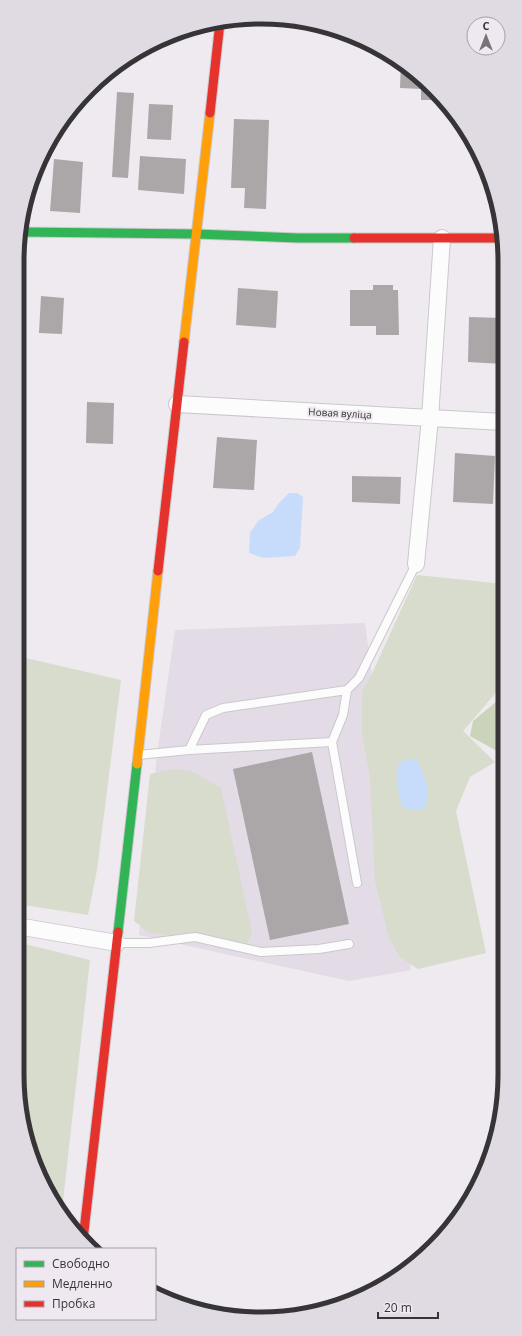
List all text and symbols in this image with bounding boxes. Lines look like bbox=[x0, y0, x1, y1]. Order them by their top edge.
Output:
north arrow bbox=[466, 16, 506, 56]
text: С bbox=[482, 18, 490, 33]
street label: Новая вуліца bbox=[308, 404, 372, 422]
legend bbox=[16, 1248, 156, 1320]
text: Свободно bbox=[52, 1255, 110, 1272]
text: Медленно bbox=[52, 1275, 112, 1292]
scale bar bbox=[378, 1294, 438, 1320]
text: Пробка bbox=[52, 1295, 95, 1312]
text: 20 m bbox=[384, 1299, 412, 1316]

